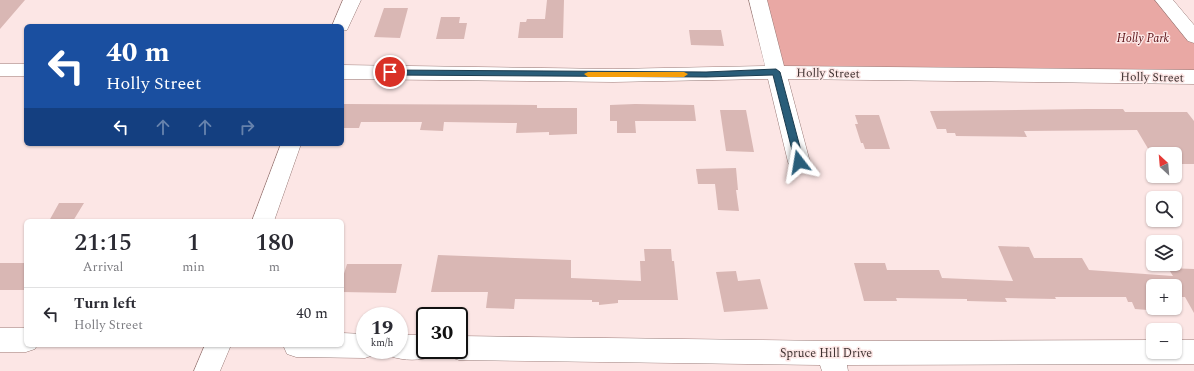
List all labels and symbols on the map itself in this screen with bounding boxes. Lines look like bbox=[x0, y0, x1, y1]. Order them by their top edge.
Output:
park label: Holly Park bbox=[1117, 29, 1170, 48]
pin bbox=[373, 55, 407, 89]
street label: Holly Street bbox=[796, 63, 860, 84]
street label: Holly Street bbox=[1120, 67, 1184, 88]
position arrow bbox=[778, 141, 820, 183]
north arrow bbox=[1146, 147, 1182, 183]
speed limit sign: 30 bbox=[416, 307, 468, 359]
street label: Spruce Hill Drive bbox=[780, 344, 872, 363]

